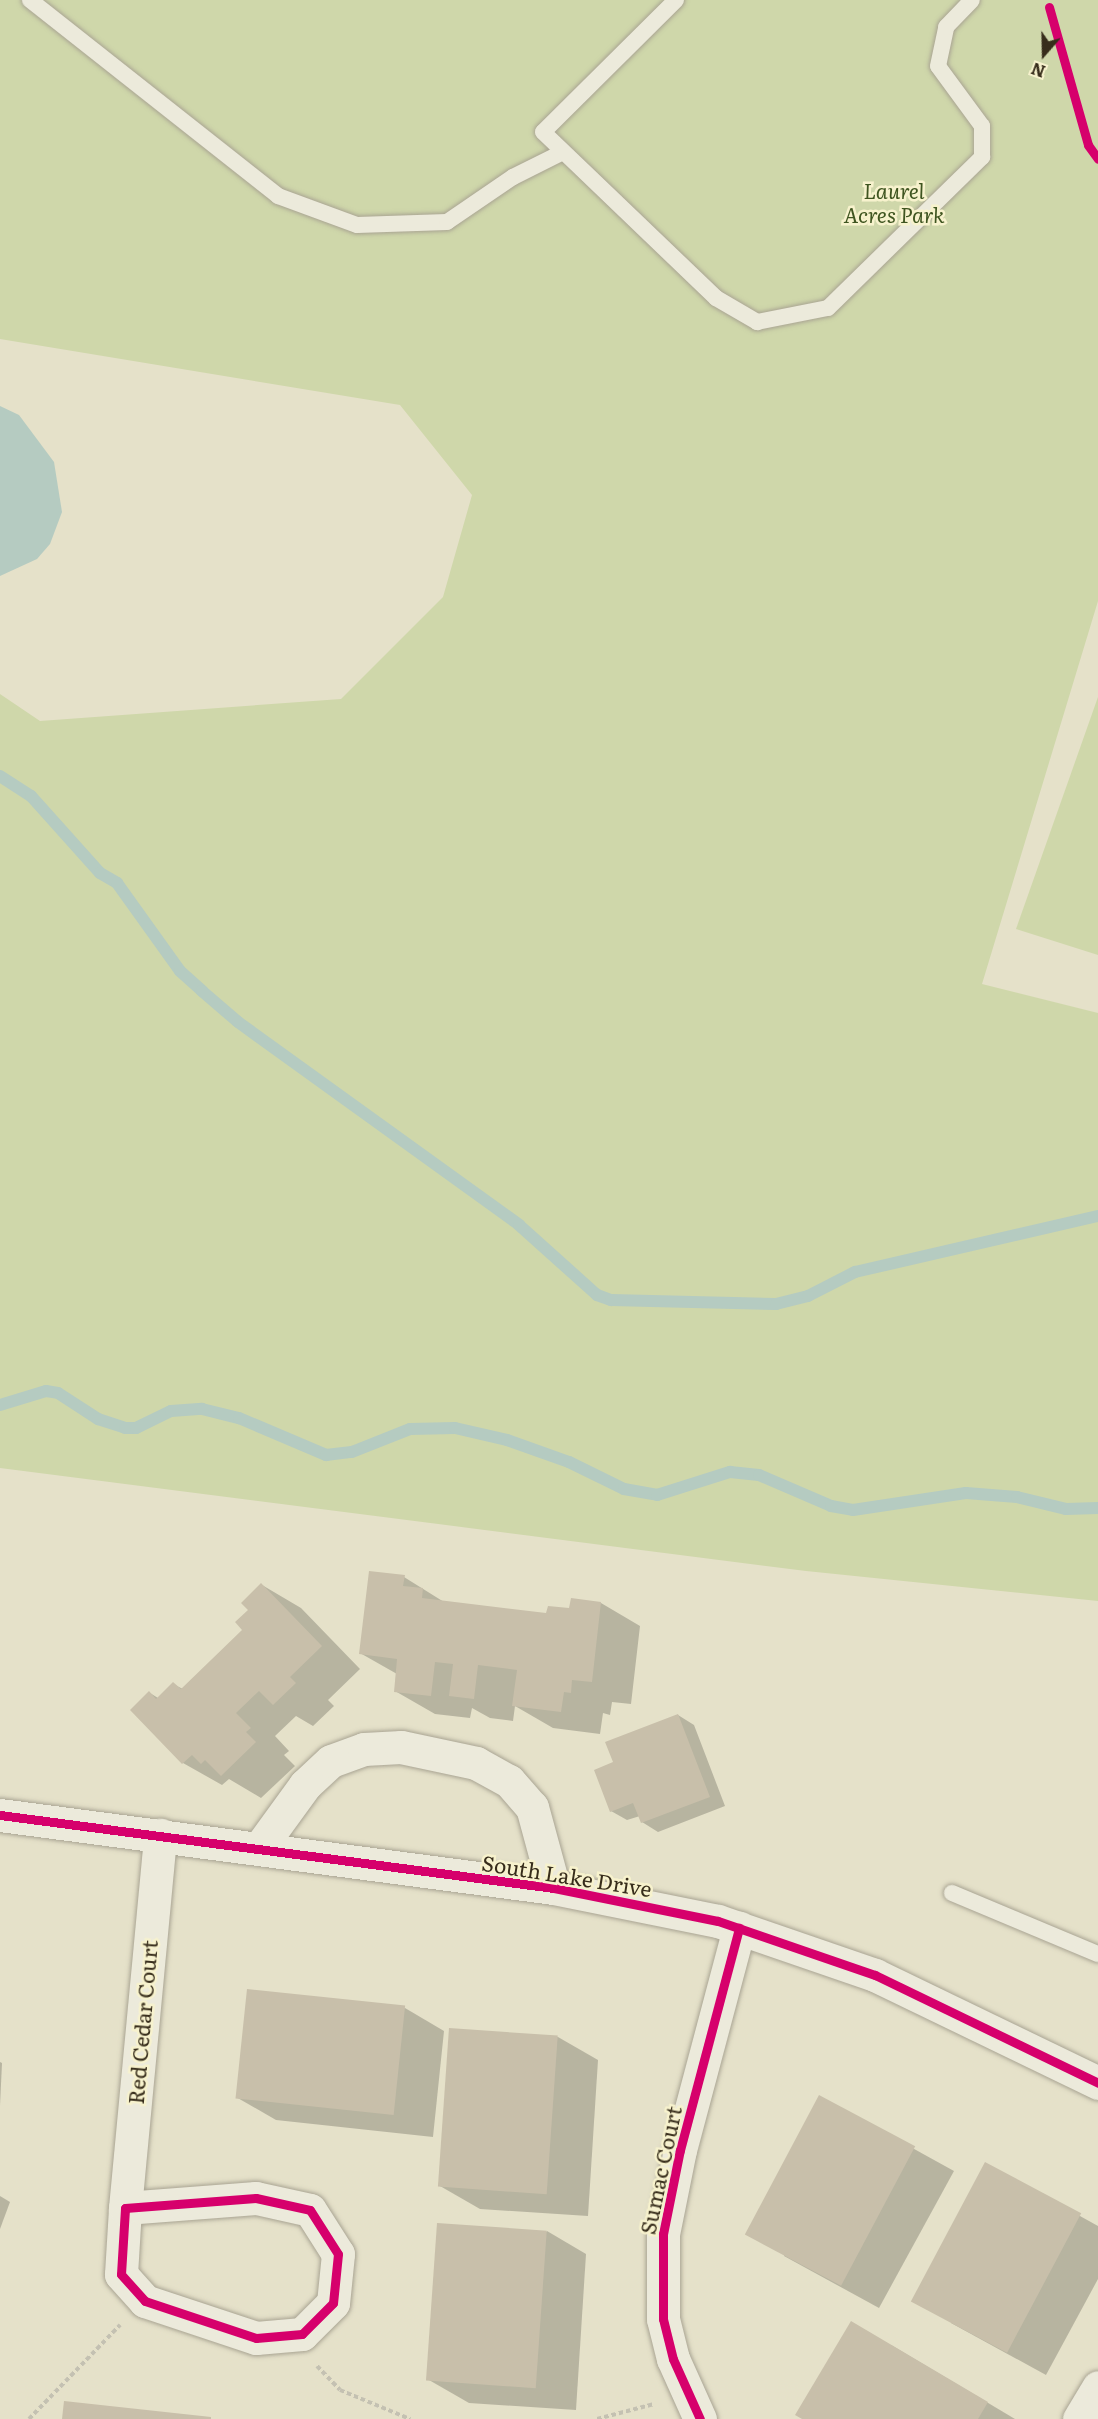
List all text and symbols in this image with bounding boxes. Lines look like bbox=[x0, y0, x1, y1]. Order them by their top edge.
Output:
north arrow bbox=[1014, 24, 1074, 84]
text: N bbox=[1027, 57, 1048, 84]
park label: Laurel Acres Park bbox=[844, 177, 944, 227]
street label: South Lake Drive bbox=[480, 1849, 654, 1901]
street label: Red Cedar Court bbox=[122, 1939, 162, 2105]
street label: Sumac Court bbox=[634, 2104, 686, 2236]

